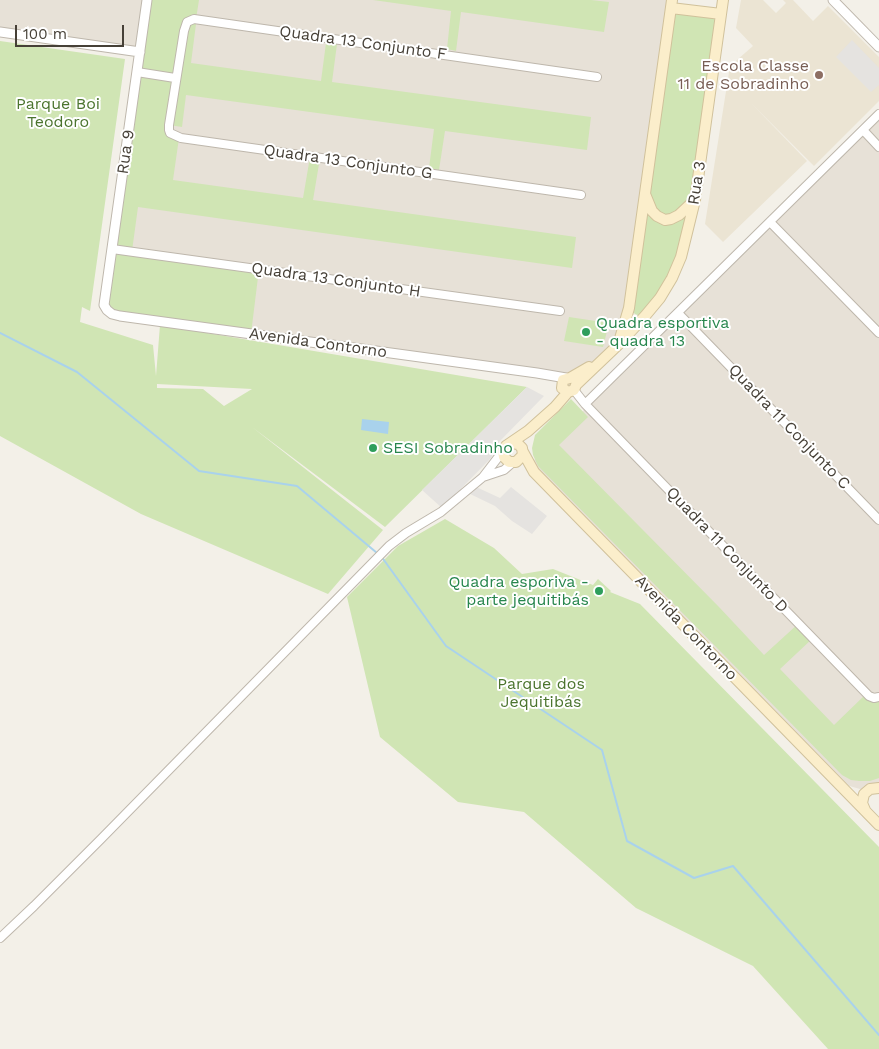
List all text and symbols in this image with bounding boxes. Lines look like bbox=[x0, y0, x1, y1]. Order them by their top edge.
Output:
scale bar bbox=[18, 15, 126, 47]
street label: Quadra 13 Conjunto F bbox=[278, 22, 448, 64]
text: 100 m bbox=[23, 25, 67, 43]
place label: Escola Classe 11 de Sobradinho bbox=[677, 56, 809, 94]
marker: Escola Classe 11 de Sobradinho bbox=[813, 69, 825, 81]
park label: Parque Boi Teodoro bbox=[16, 94, 100, 132]
street label: Rua 9 bbox=[113, 129, 139, 175]
street label: Quadra 13 Conjunto G bbox=[262, 141, 434, 183]
street label: Rua 3 bbox=[684, 160, 710, 206]
street label: Quadra 13 Conjunto H bbox=[250, 259, 422, 301]
place label: Quadra esportiva - quadra 13 bbox=[596, 313, 729, 351]
street label: Avenida Contorno bbox=[248, 324, 388, 362]
marker: Quadra esportiva - quadra 13 bbox=[580, 326, 592, 338]
street label: Quadra 11 Conjunto C bbox=[724, 360, 854, 494]
place label: SESI Sobradinho bbox=[383, 438, 513, 458]
marker: SESI Sobradinho bbox=[367, 442, 379, 454]
street label: Quadra 11 Conjunto D bbox=[662, 483, 792, 617]
street label: Avenida Contorno bbox=[631, 571, 741, 685]
place label: Quadra esporiva - parte jequitibás bbox=[448, 572, 589, 610]
marker: Quadra esporiva - parte jequitibás bbox=[593, 585, 605, 597]
park label: Parque dos Jequitibás bbox=[497, 674, 585, 712]

